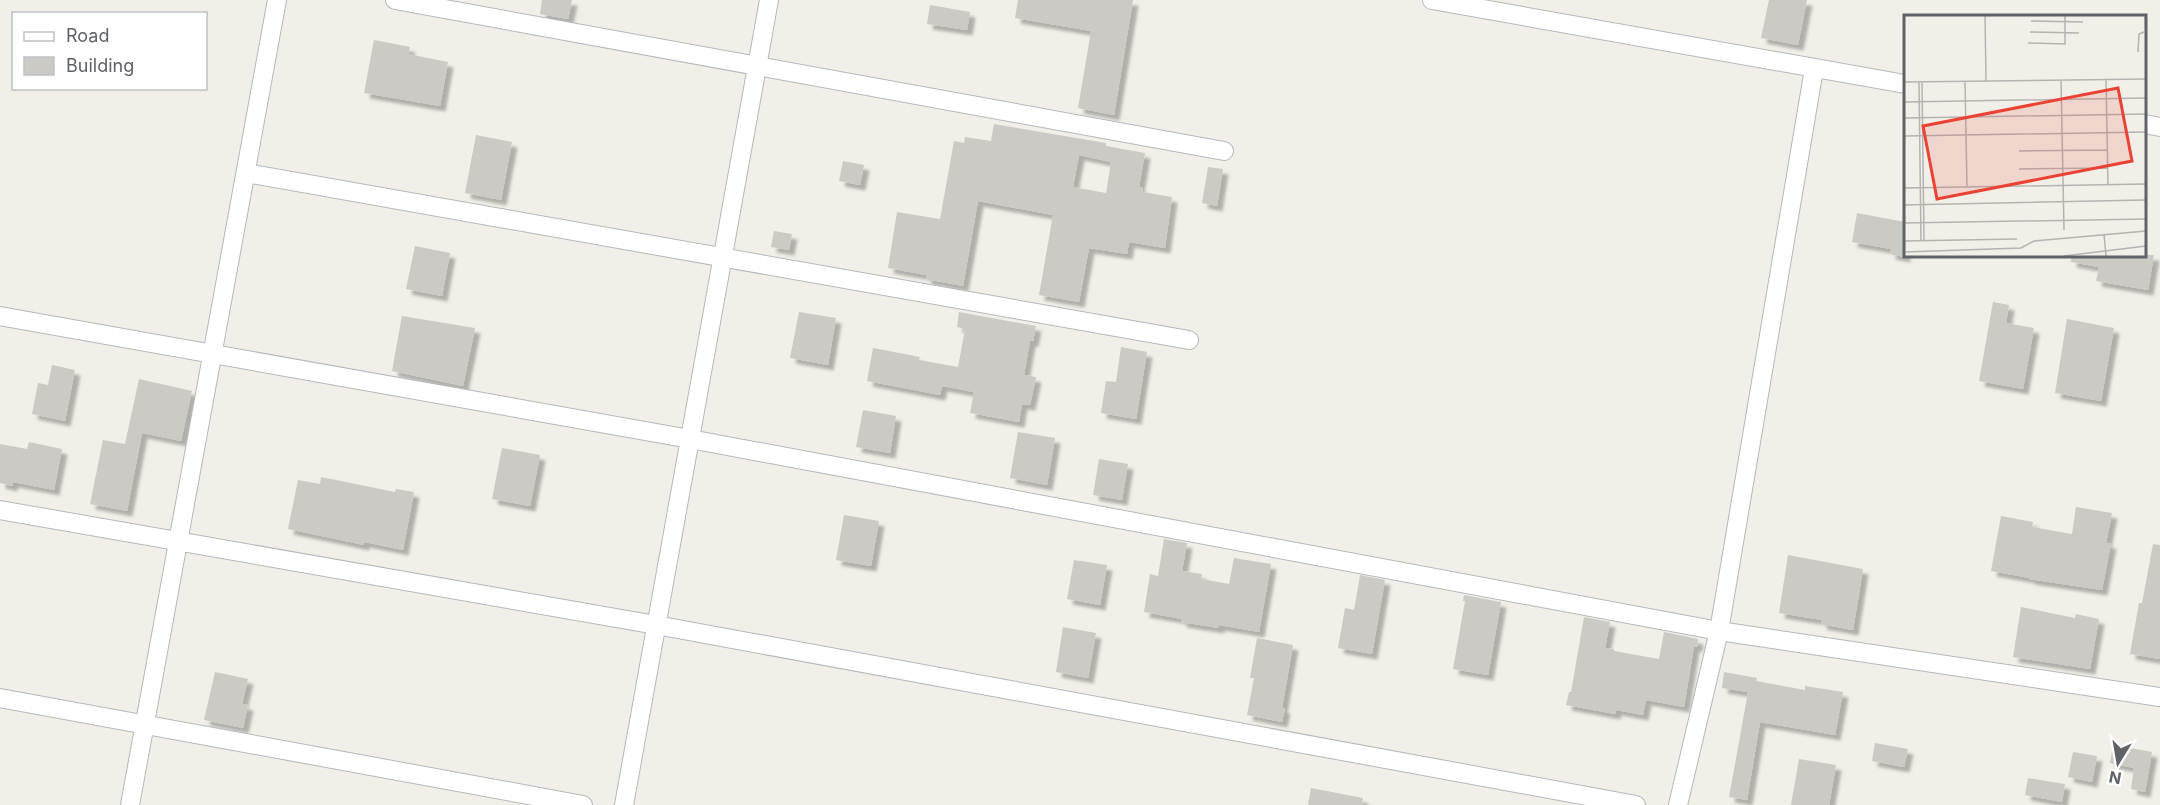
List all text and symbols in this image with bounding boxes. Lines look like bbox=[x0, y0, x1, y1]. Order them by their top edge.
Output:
legend bbox=[12, 12, 207, 90]
inset map bbox=[1904, 15, 2145, 256]
text: Road bbox=[66, 25, 109, 46]
text: Building bbox=[66, 55, 134, 76]
north arrow bbox=[2088, 733, 2148, 793]
text: N bbox=[2107, 767, 2123, 789]

